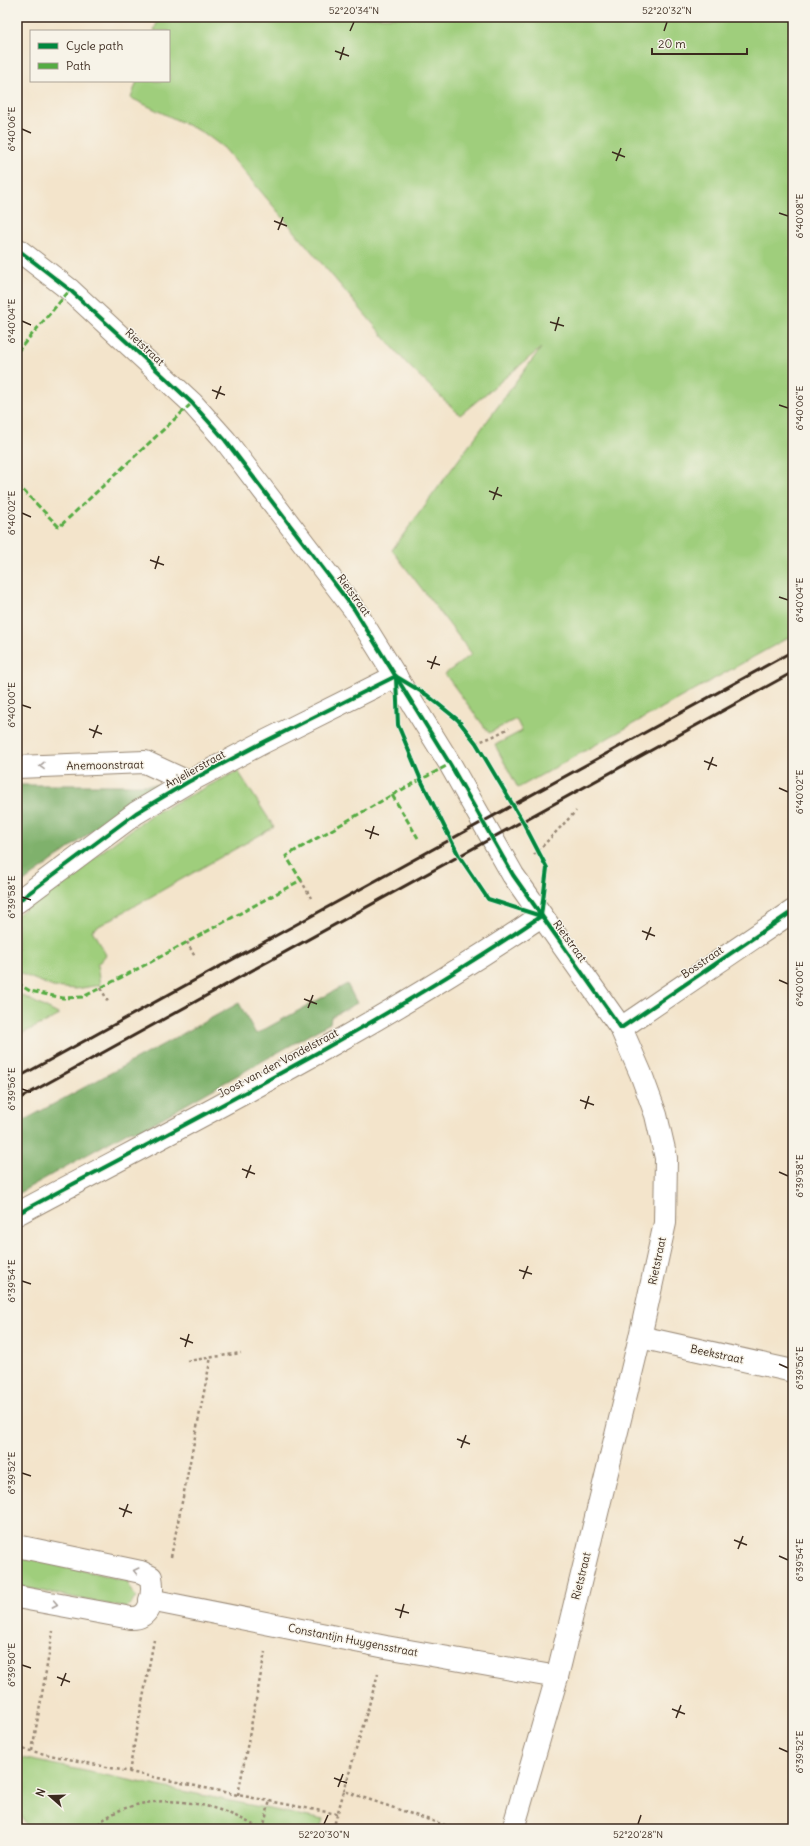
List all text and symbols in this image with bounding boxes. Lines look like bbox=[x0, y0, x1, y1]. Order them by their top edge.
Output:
text: 52°20'34"N bbox=[329, 4, 379, 17]
text: 52°20'32"N bbox=[642, 4, 692, 17]
legend bbox=[30, 30, 170, 82]
scale bar bbox=[652, 30, 747, 56]
text: 20 m bbox=[658, 36, 686, 51]
text: Cycle path bbox=[66, 38, 123, 53]
text: Path bbox=[66, 58, 91, 73]
text: 6°40'06"E bbox=[5, 106, 18, 151]
text: 6°40'08"E bbox=[793, 193, 806, 238]
text: 6°40'04"E bbox=[5, 298, 18, 343]
street label: Rietstraat bbox=[123, 325, 168, 369]
text: 6°40'06"E bbox=[793, 385, 806, 430]
text: 6°40'02"E bbox=[5, 491, 18, 535]
street label: Rietstraat bbox=[334, 571, 374, 619]
text: 6°40'04"E bbox=[793, 577, 806, 622]
text: 6°40'00"E bbox=[5, 682, 18, 728]
street label: Anjelierstraat bbox=[163, 747, 228, 791]
street label: Anemoonstraat bbox=[66, 757, 144, 773]
one-way arrow bbox=[39, 762, 45, 770]
text: 6°40'02"E bbox=[793, 770, 806, 814]
text: 6°39'58"E bbox=[5, 875, 18, 919]
street label: Rietstraat bbox=[550, 917, 590, 965]
street label: Bosstraat bbox=[678, 943, 726, 981]
text: 6°40'00"E bbox=[793, 961, 806, 1007]
street label: Joost van den Vondelstraat bbox=[215, 1025, 341, 1101]
text: 6°39'56"E bbox=[5, 1067, 18, 1111]
text: 6°39'58"E bbox=[793, 1154, 806, 1198]
street label: Rietstraat bbox=[645, 1236, 669, 1286]
text: 6°39'54"E bbox=[5, 1259, 18, 1303]
street label: Beekstraat bbox=[689, 1342, 745, 1367]
text: 6°39'56"E bbox=[793, 1346, 806, 1390]
text: 6°39'52"E bbox=[5, 1451, 18, 1494]
text: 6°39'54"E bbox=[793, 1538, 806, 1582]
street label: Rietstraat bbox=[568, 1551, 594, 1601]
one-way arrow bbox=[133, 1568, 140, 1576]
one-way arrow bbox=[52, 1599, 58, 1607]
street label: Constantijn Huygensstraat bbox=[287, 1621, 419, 1660]
text: 6°39'50"E bbox=[5, 1643, 18, 1687]
text: 6°39'52"E bbox=[793, 1730, 806, 1773]
north arrow bbox=[30, 1776, 70, 1816]
text: N bbox=[33, 1787, 48, 1799]
text: 52°20'30"N bbox=[298, 1828, 350, 1841]
text: 52°20'28"N bbox=[613, 1828, 663, 1841]

